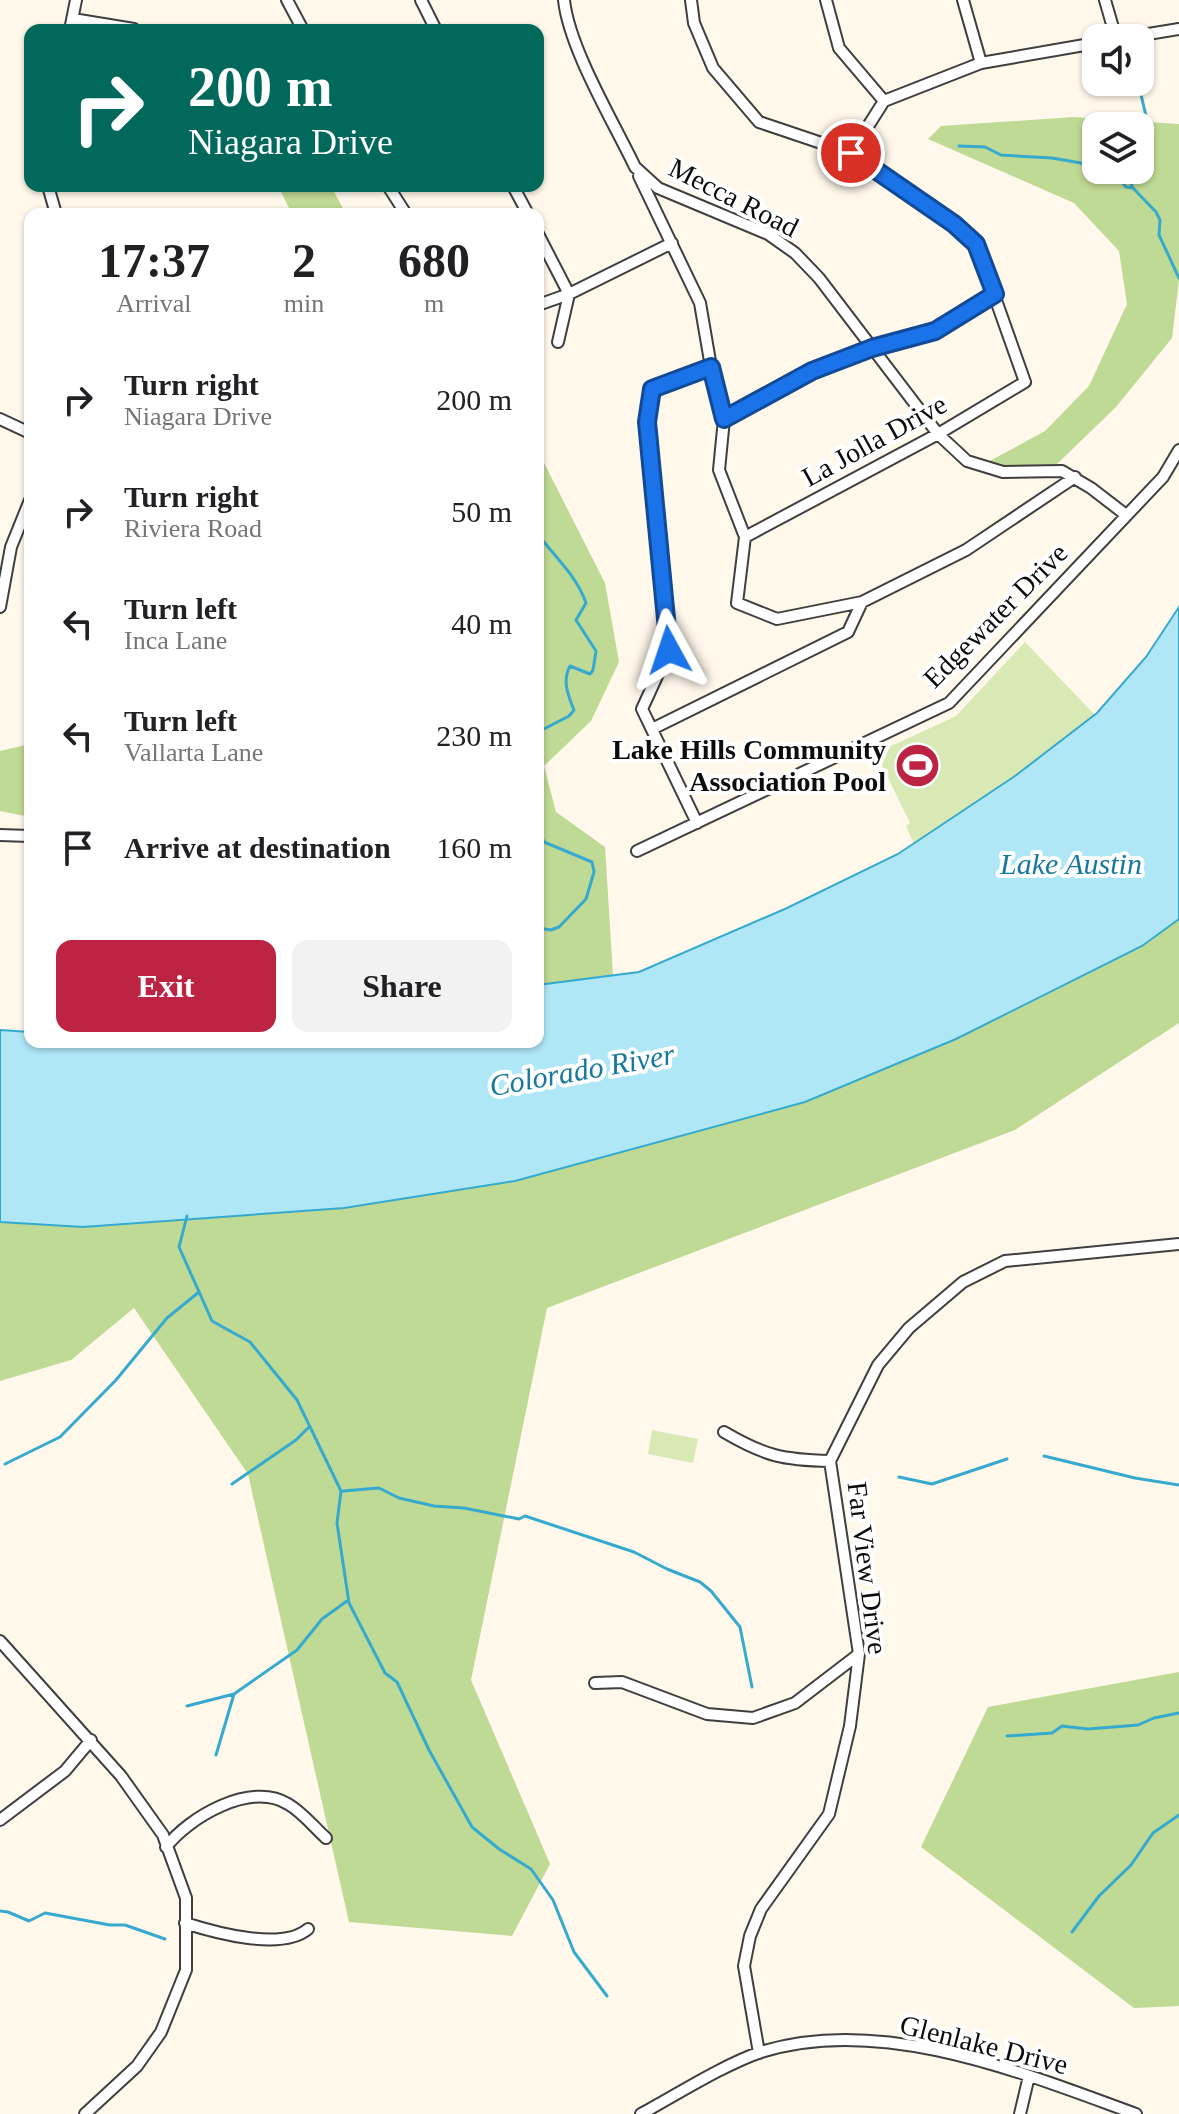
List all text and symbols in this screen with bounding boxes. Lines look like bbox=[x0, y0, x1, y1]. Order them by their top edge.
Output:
map controls bbox=[1082, 24, 1154, 184]
button: sound bbox=[1082, 24, 1154, 96]
icon: right bbox=[56, 56, 160, 160]
text: 200 m bbox=[188, 56, 333, 118]
button: layers bbox=[1082, 112, 1154, 184]
pin bbox=[817, 119, 885, 187]
text: Niagara Drive bbox=[188, 122, 393, 162]
icon: arrive bbox=[829, 131, 873, 175]
street label: Mecca Road bbox=[664, 152, 804, 243]
text: 17:37 bbox=[98, 234, 210, 287]
text: 2 bbox=[292, 234, 316, 287]
text: 680 bbox=[398, 234, 470, 287]
text: Arrival bbox=[116, 289, 191, 318]
text: min bbox=[284, 289, 324, 318]
text: m bbox=[424, 289, 444, 318]
text: Turn right bbox=[124, 368, 259, 401]
icon: right bbox=[56, 378, 100, 422]
text: 200 m bbox=[436, 383, 512, 416]
street label: La Jolla Drive bbox=[797, 388, 952, 493]
text: Niagara Drive bbox=[124, 402, 272, 431]
text: Turn right bbox=[124, 480, 259, 513]
icon: right bbox=[56, 490, 100, 534]
text: 50 m bbox=[451, 495, 512, 528]
text: Riviera Road bbox=[124, 514, 262, 543]
street label: Edgewater Drive bbox=[917, 537, 1074, 694]
text: Turn left bbox=[124, 592, 237, 625]
icon: left bbox=[56, 602, 100, 646]
text: 40 m bbox=[451, 607, 512, 640]
position arrow bbox=[627, 608, 711, 692]
text: Inca Lane bbox=[124, 626, 227, 655]
text: Turn left bbox=[124, 704, 237, 737]
icon: left bbox=[56, 714, 100, 758]
text: 230 m bbox=[436, 719, 512, 752]
place label: Lake Hills Community Association Pool bbox=[612, 734, 886, 797]
text: Vallarta Lane bbox=[124, 738, 263, 767]
sports icon: Lake Hills Community Association Pool bbox=[893, 741, 941, 789]
icon: arrive bbox=[56, 826, 100, 870]
text: Arrive at destination bbox=[124, 831, 391, 864]
text: 160 m bbox=[436, 831, 512, 864]
water label: Lake Austin bbox=[999, 847, 1142, 880]
button: Exit bbox=[56, 940, 276, 1032]
button: Share bbox=[292, 940, 512, 1032]
water label: Colorado River bbox=[487, 1037, 677, 1102]
street label: Far View Drive bbox=[842, 1480, 893, 1656]
street label: Glenlake Drive bbox=[897, 2009, 1071, 2080]

